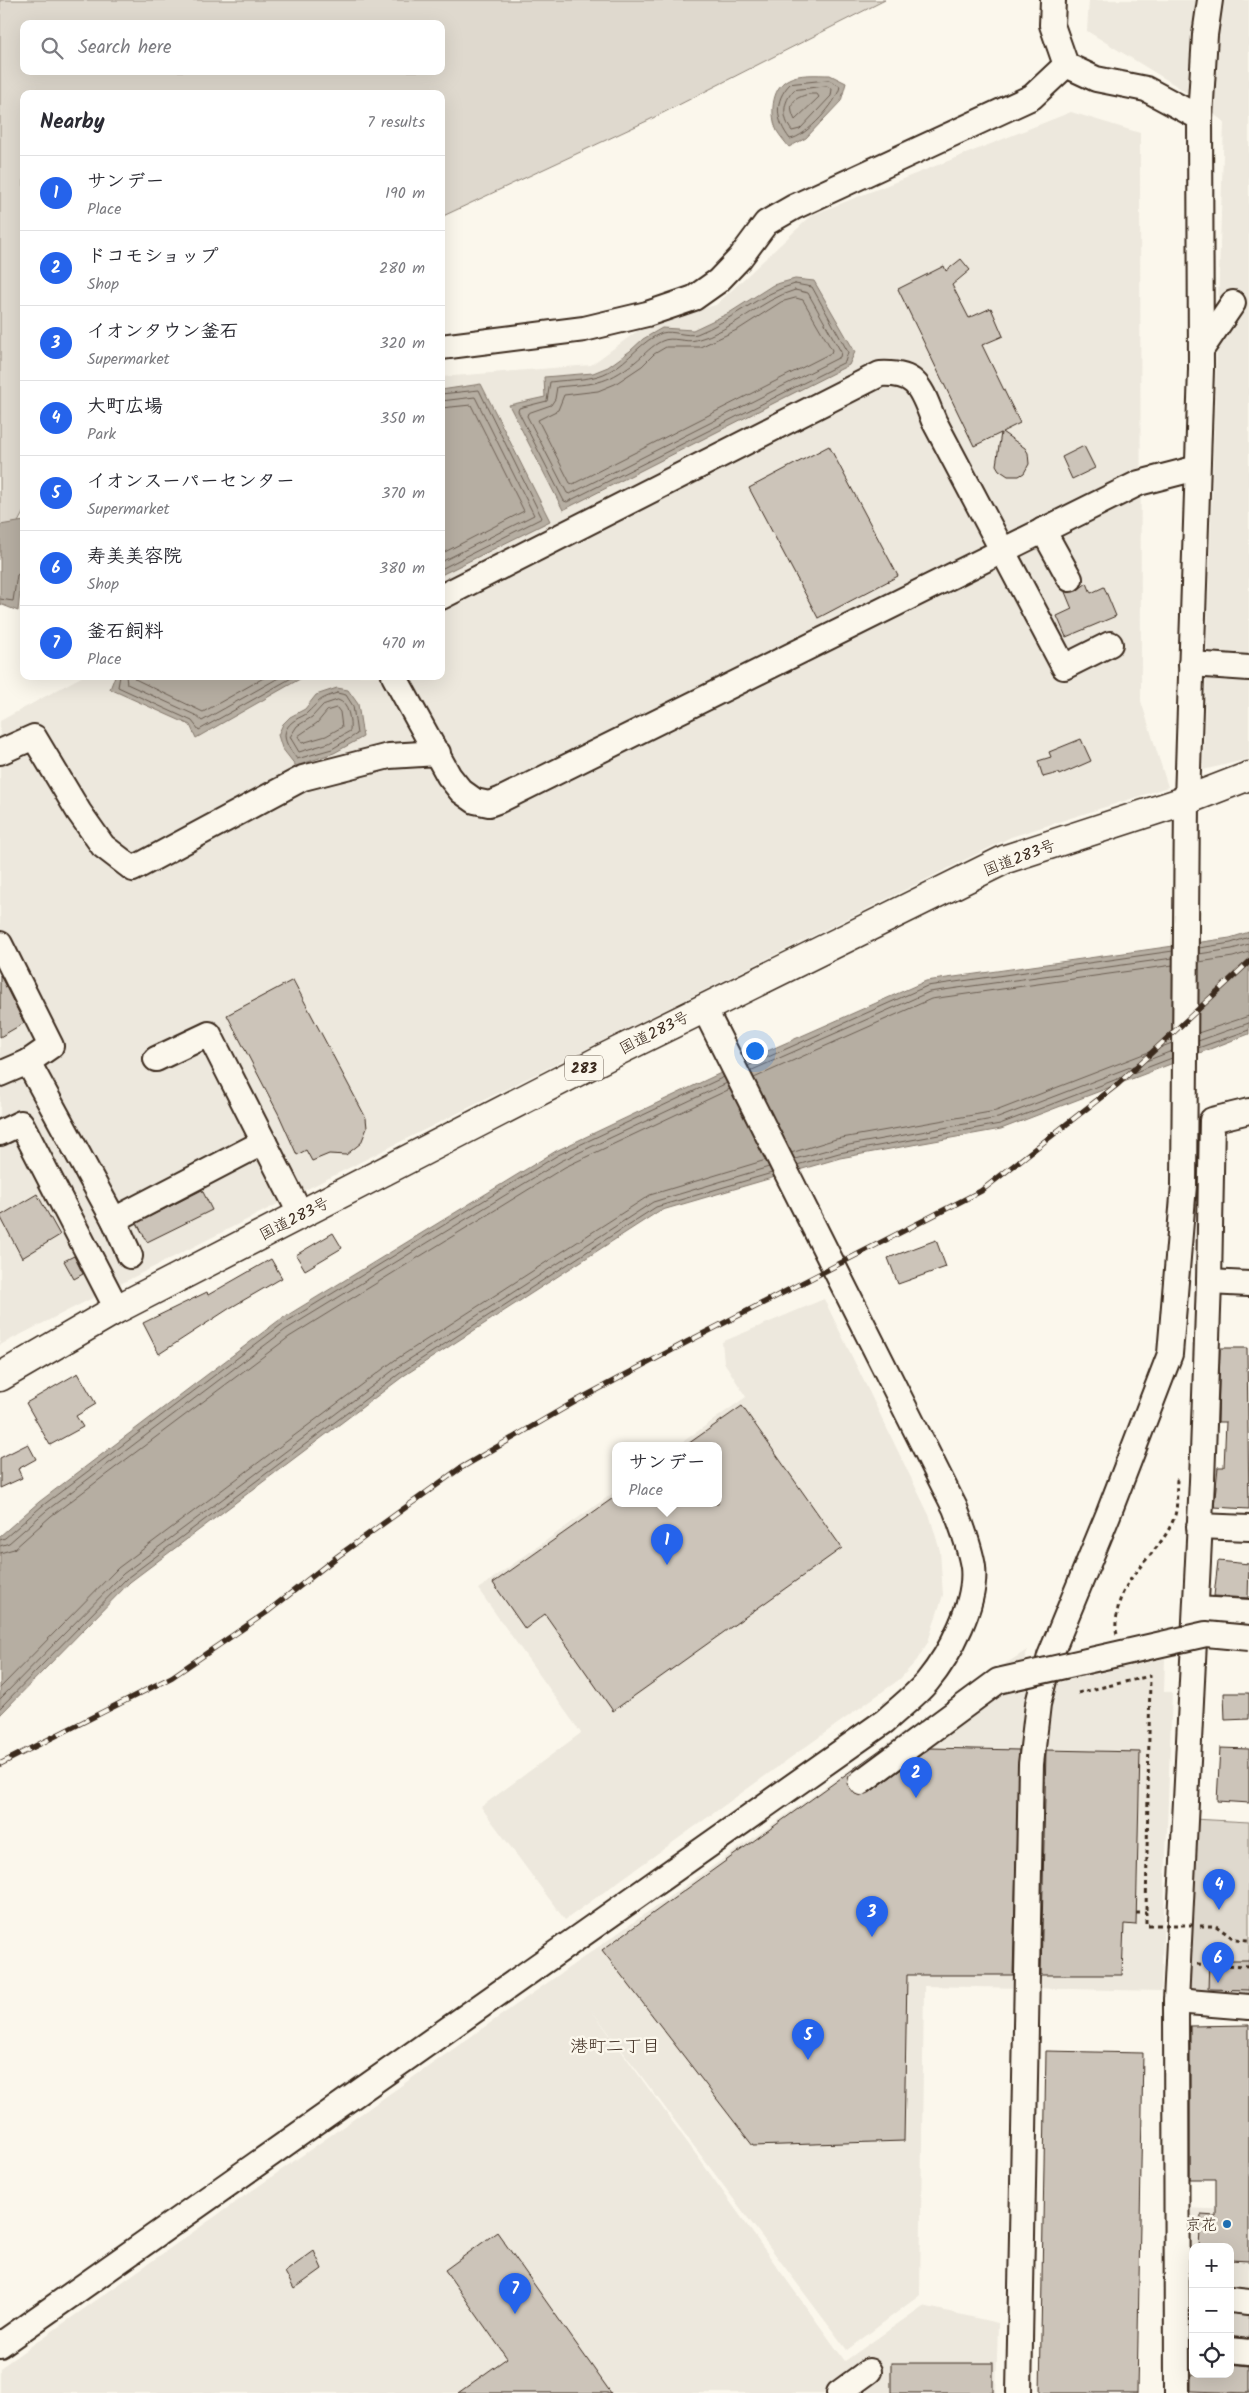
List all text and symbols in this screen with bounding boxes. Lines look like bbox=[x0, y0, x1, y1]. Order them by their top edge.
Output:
search box bbox=[20, 20, 445, 75]
text: Search here bbox=[78, 33, 172, 63]
icon: search bbox=[38, 34, 66, 62]
text: Nearby bbox=[40, 106, 105, 139]
text: 7 results bbox=[367, 110, 425, 135]
text: サンデー bbox=[87, 167, 164, 197]
text: 1 bbox=[54, 181, 58, 206]
text: 190 m bbox=[385, 181, 425, 206]
text: Place bbox=[87, 197, 121, 222]
text: ドコモショップ bbox=[87, 242, 218, 272]
text: 2 bbox=[51, 256, 61, 281]
text: 280 m bbox=[379, 256, 425, 281]
text: Shop bbox=[87, 272, 119, 297]
text: イオンタウン釜石 bbox=[87, 317, 239, 347]
text: 3 bbox=[52, 331, 60, 356]
text: 320 m bbox=[379, 331, 425, 356]
text: Supermarket bbox=[87, 347, 170, 372]
text: 大町広場 bbox=[87, 392, 163, 422]
text: 4 bbox=[52, 406, 60, 431]
text: 350 m bbox=[380, 406, 425, 431]
text: Park bbox=[87, 422, 116, 447]
text: イオンスーパーセンター bbox=[87, 467, 295, 497]
text: 5 bbox=[52, 481, 60, 506]
text: 370 m bbox=[381, 481, 425, 506]
text: Supermarket bbox=[87, 497, 170, 522]
text: 寿美美容院 bbox=[87, 542, 182, 572]
text: 6 bbox=[52, 556, 60, 581]
text: 380 m bbox=[379, 556, 425, 581]
text: Shop bbox=[87, 572, 119, 597]
text: 釜石飼料 bbox=[87, 617, 163, 647]
text: 7 bbox=[52, 631, 60, 656]
text: 470 m bbox=[382, 631, 425, 656]
text: Place bbox=[87, 647, 121, 672]
street label: 国道283号 bbox=[980, 833, 1060, 884]
street label: 国道283号 bbox=[615, 1005, 694, 1062]
your location bbox=[742, 1038, 768, 1064]
road number: 283 bbox=[565, 1056, 603, 1080]
street label: 国道283号 bbox=[255, 1191, 334, 1248]
popup bbox=[612, 1442, 722, 1507]
text: サンデー bbox=[628, 1448, 706, 1478]
text: Place bbox=[628, 1478, 663, 1503]
pin: 1 bbox=[651, 1524, 683, 1565]
pin: 2 bbox=[900, 1757, 932, 1798]
pin: 4 bbox=[1203, 1869, 1235, 1910]
pin: 3 bbox=[856, 1896, 888, 1937]
pin: 6 bbox=[1202, 1942, 1234, 1983]
pin: 5 bbox=[792, 2019, 824, 2060]
district label: 港町二丁目 bbox=[570, 2033, 660, 2062]
place label: 京花 bbox=[1185, 2213, 1217, 2238]
marker: 京花 bbox=[1221, 2218, 1233, 2230]
map controls bbox=[1189, 2243, 1234, 2378]
button: + bbox=[1189, 2243, 1234, 2288]
pin: 7 bbox=[499, 2273, 531, 2314]
button: − bbox=[1189, 2288, 1234, 2333]
button: locate bbox=[1189, 2333, 1234, 2378]

